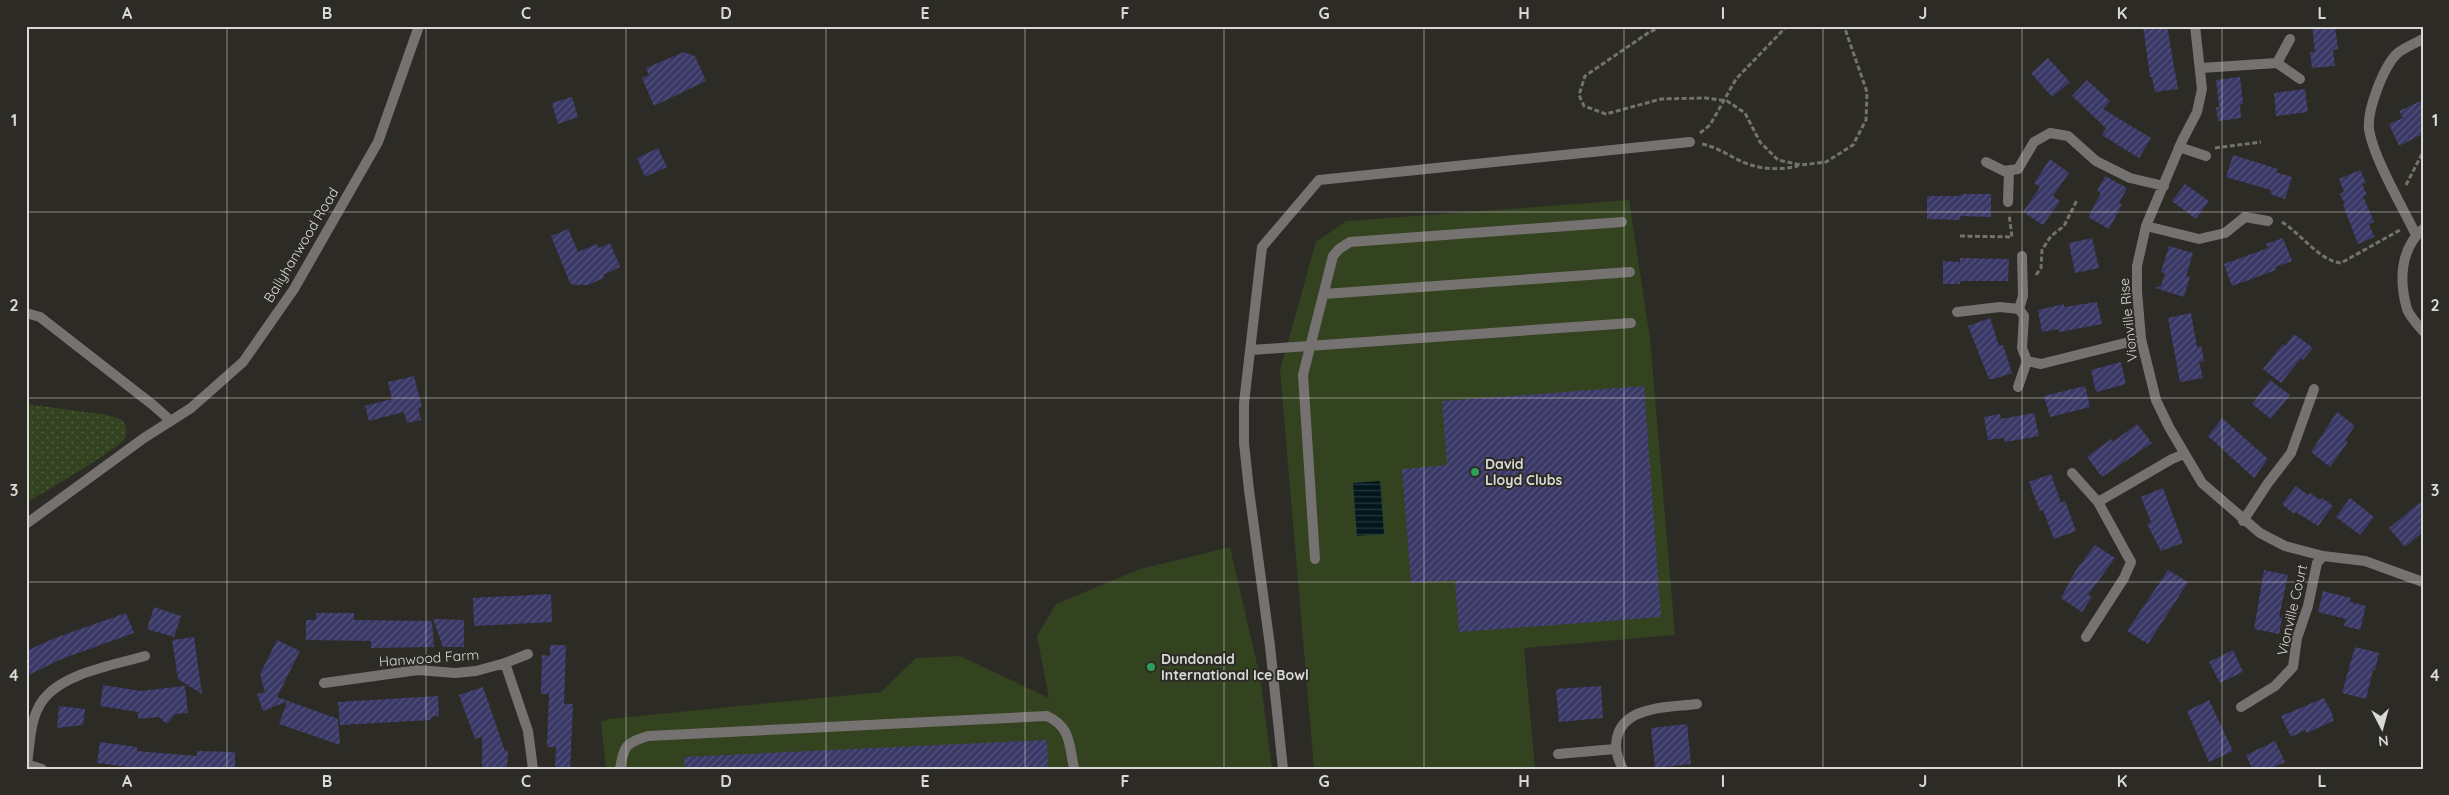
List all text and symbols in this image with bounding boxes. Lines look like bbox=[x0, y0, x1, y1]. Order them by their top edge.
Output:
text: A bbox=[122, 3, 133, 23]
text: B bbox=[322, 3, 332, 23]
text: C bbox=[521, 3, 531, 23]
text: D bbox=[720, 3, 732, 23]
text: E bbox=[920, 3, 930, 23]
text: F bbox=[1121, 3, 1130, 23]
text: G bbox=[1318, 3, 1330, 23]
text: H bbox=[1518, 3, 1530, 23]
text: I bbox=[1721, 3, 1725, 23]
text: J bbox=[1919, 3, 1927, 23]
text: K bbox=[2117, 3, 2127, 23]
text: L bbox=[2318, 3, 2327, 23]
text: 1 bbox=[11, 110, 17, 130]
text: 1 bbox=[2432, 110, 2438, 130]
street label: Ballyhanwood Road bbox=[260, 184, 342, 306]
street label: Vionville Rise bbox=[2115, 277, 2141, 363]
text: 2 bbox=[9, 295, 19, 315]
text: 2 bbox=[2430, 295, 2440, 315]
place label: David Lloyd Clubs bbox=[1485, 455, 1563, 489]
marker: David Lloyd Clubs bbox=[1469, 466, 1481, 478]
text: 3 bbox=[10, 480, 18, 500]
text: 3 bbox=[2431, 480, 2439, 500]
street label: Vionville Court bbox=[2273, 562, 2311, 657]
street label: Hanwood Farm bbox=[378, 646, 480, 670]
place label: Dundonald International Ice Bowl bbox=[1161, 650, 1309, 684]
marker: Dundonald International Ice Bowl bbox=[1145, 661, 1157, 673]
text: 4 bbox=[9, 665, 19, 685]
text: 4 bbox=[2430, 665, 2440, 685]
north arrow bbox=[2356, 702, 2406, 752]
text: N bbox=[2377, 731, 2389, 750]
text: A bbox=[122, 771, 133, 791]
text: B bbox=[322, 771, 332, 791]
text: C bbox=[521, 771, 531, 791]
text: D bbox=[720, 771, 732, 791]
text: E bbox=[920, 771, 930, 791]
text: F bbox=[1121, 771, 1130, 791]
text: G bbox=[1318, 771, 1330, 791]
text: H bbox=[1518, 771, 1530, 791]
text: I bbox=[1721, 771, 1725, 791]
text: J bbox=[1919, 771, 1927, 791]
text: K bbox=[2117, 771, 2127, 791]
text: L bbox=[2318, 771, 2327, 791]

